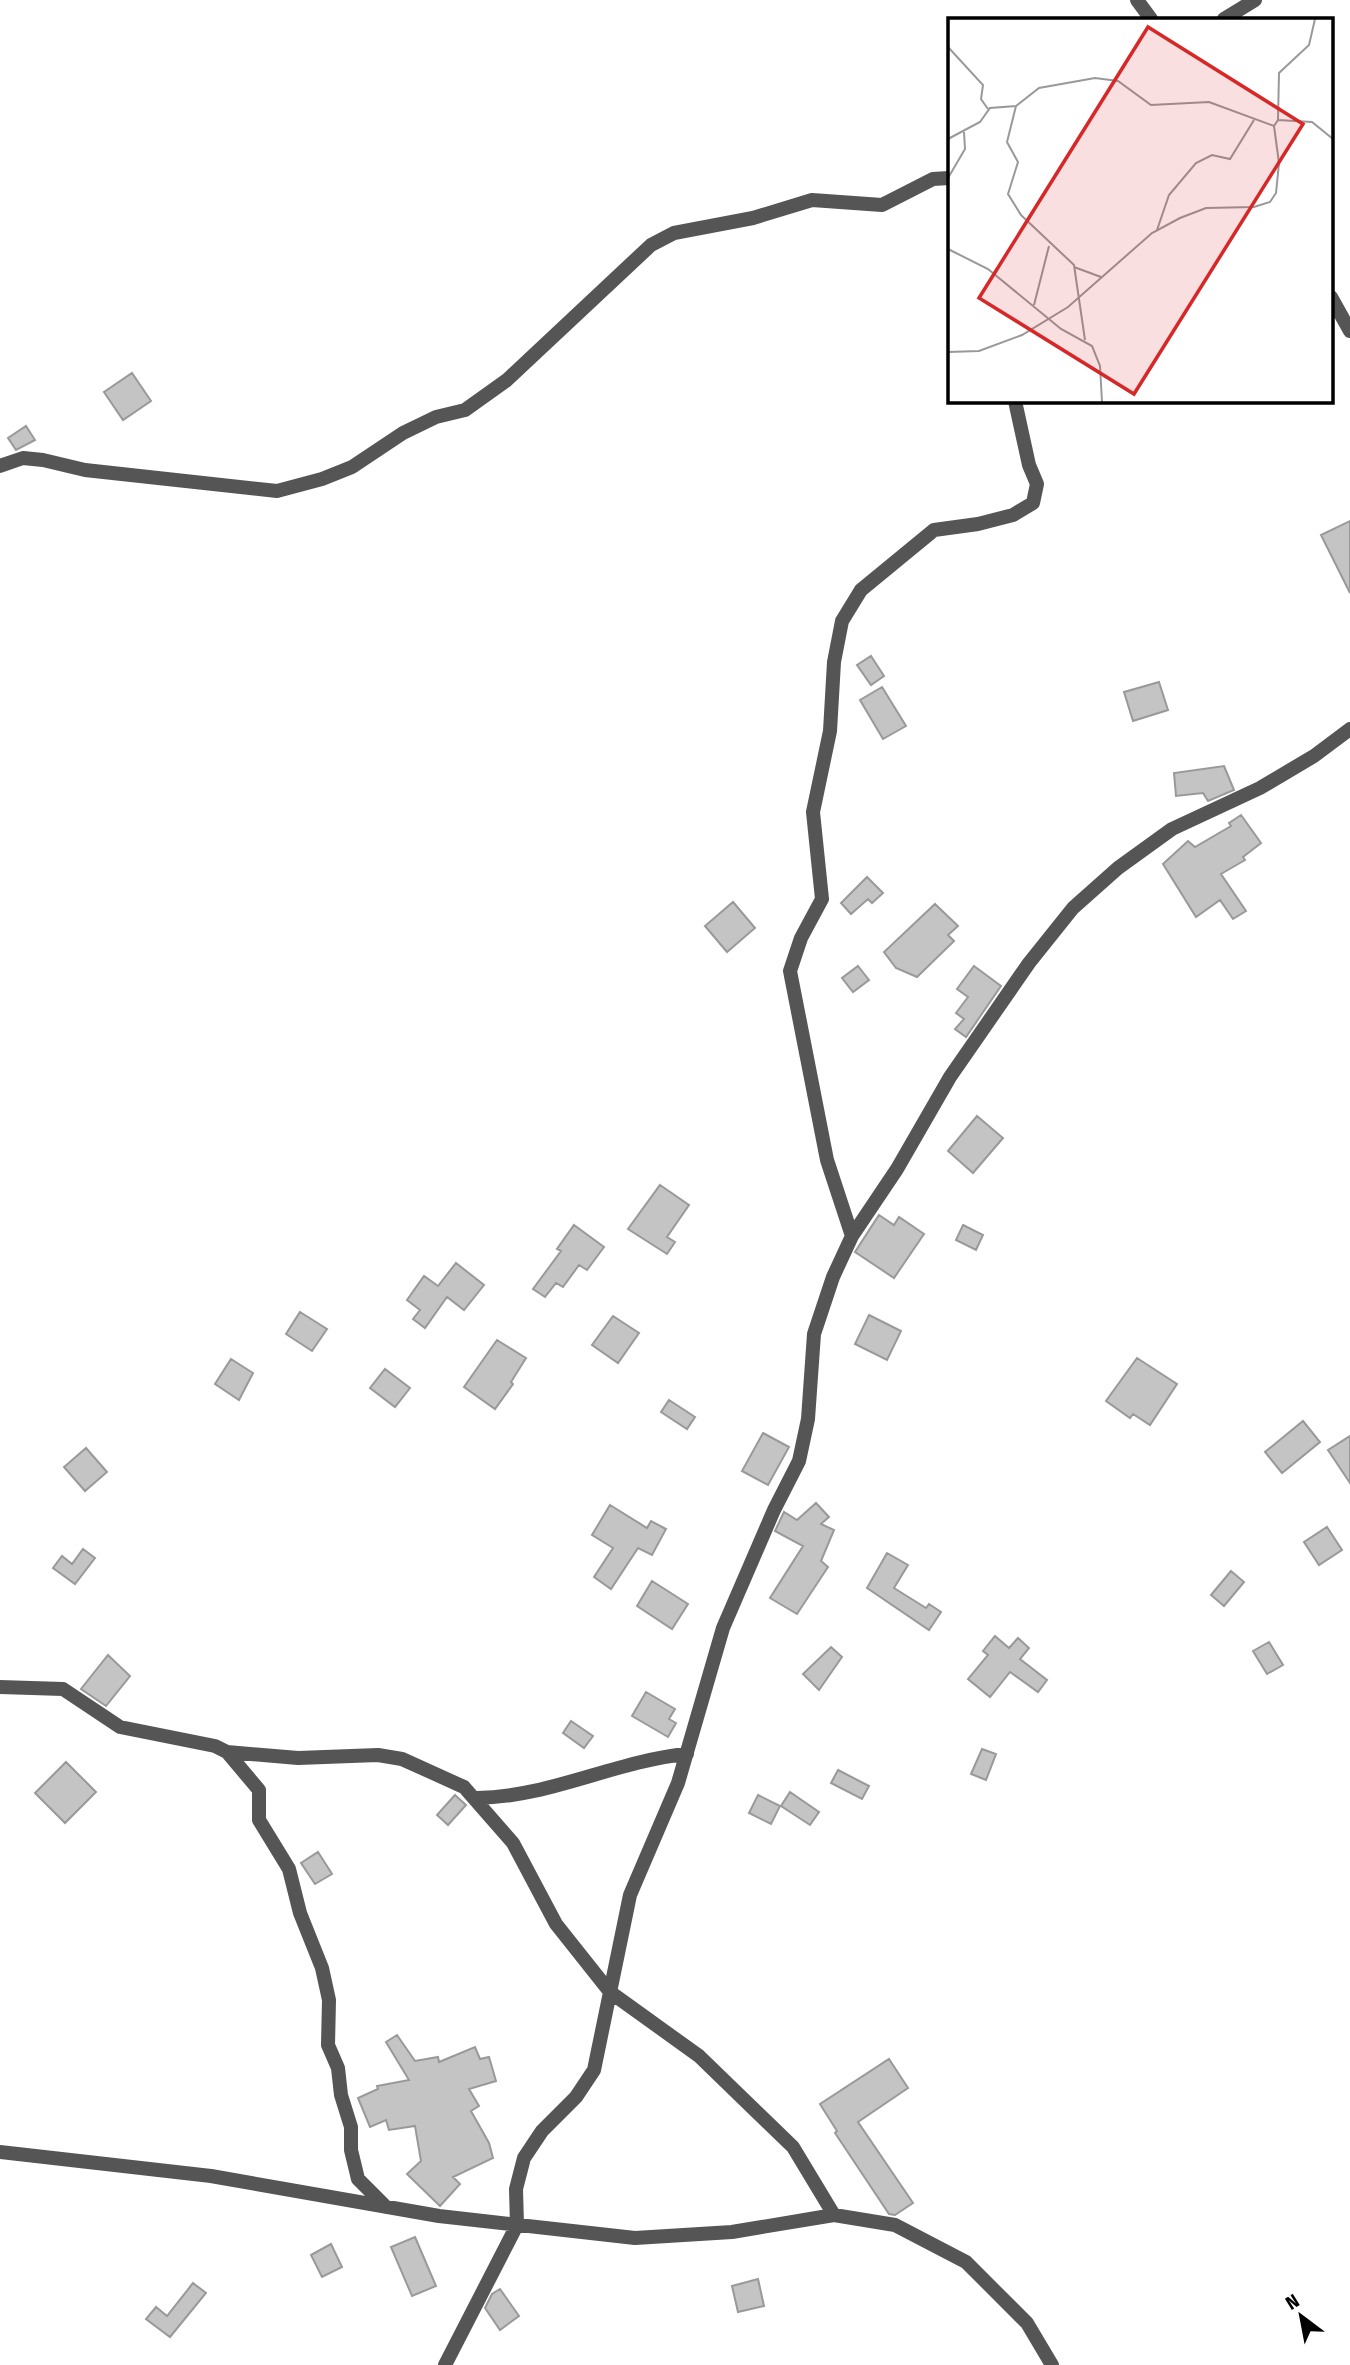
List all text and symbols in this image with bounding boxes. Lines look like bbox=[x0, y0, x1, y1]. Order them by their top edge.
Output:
inset map bbox=[948, 18, 1332, 402]
north arrow bbox=[1266, 2281, 1336, 2351]
text: N bbox=[1281, 2289, 1303, 2315]

